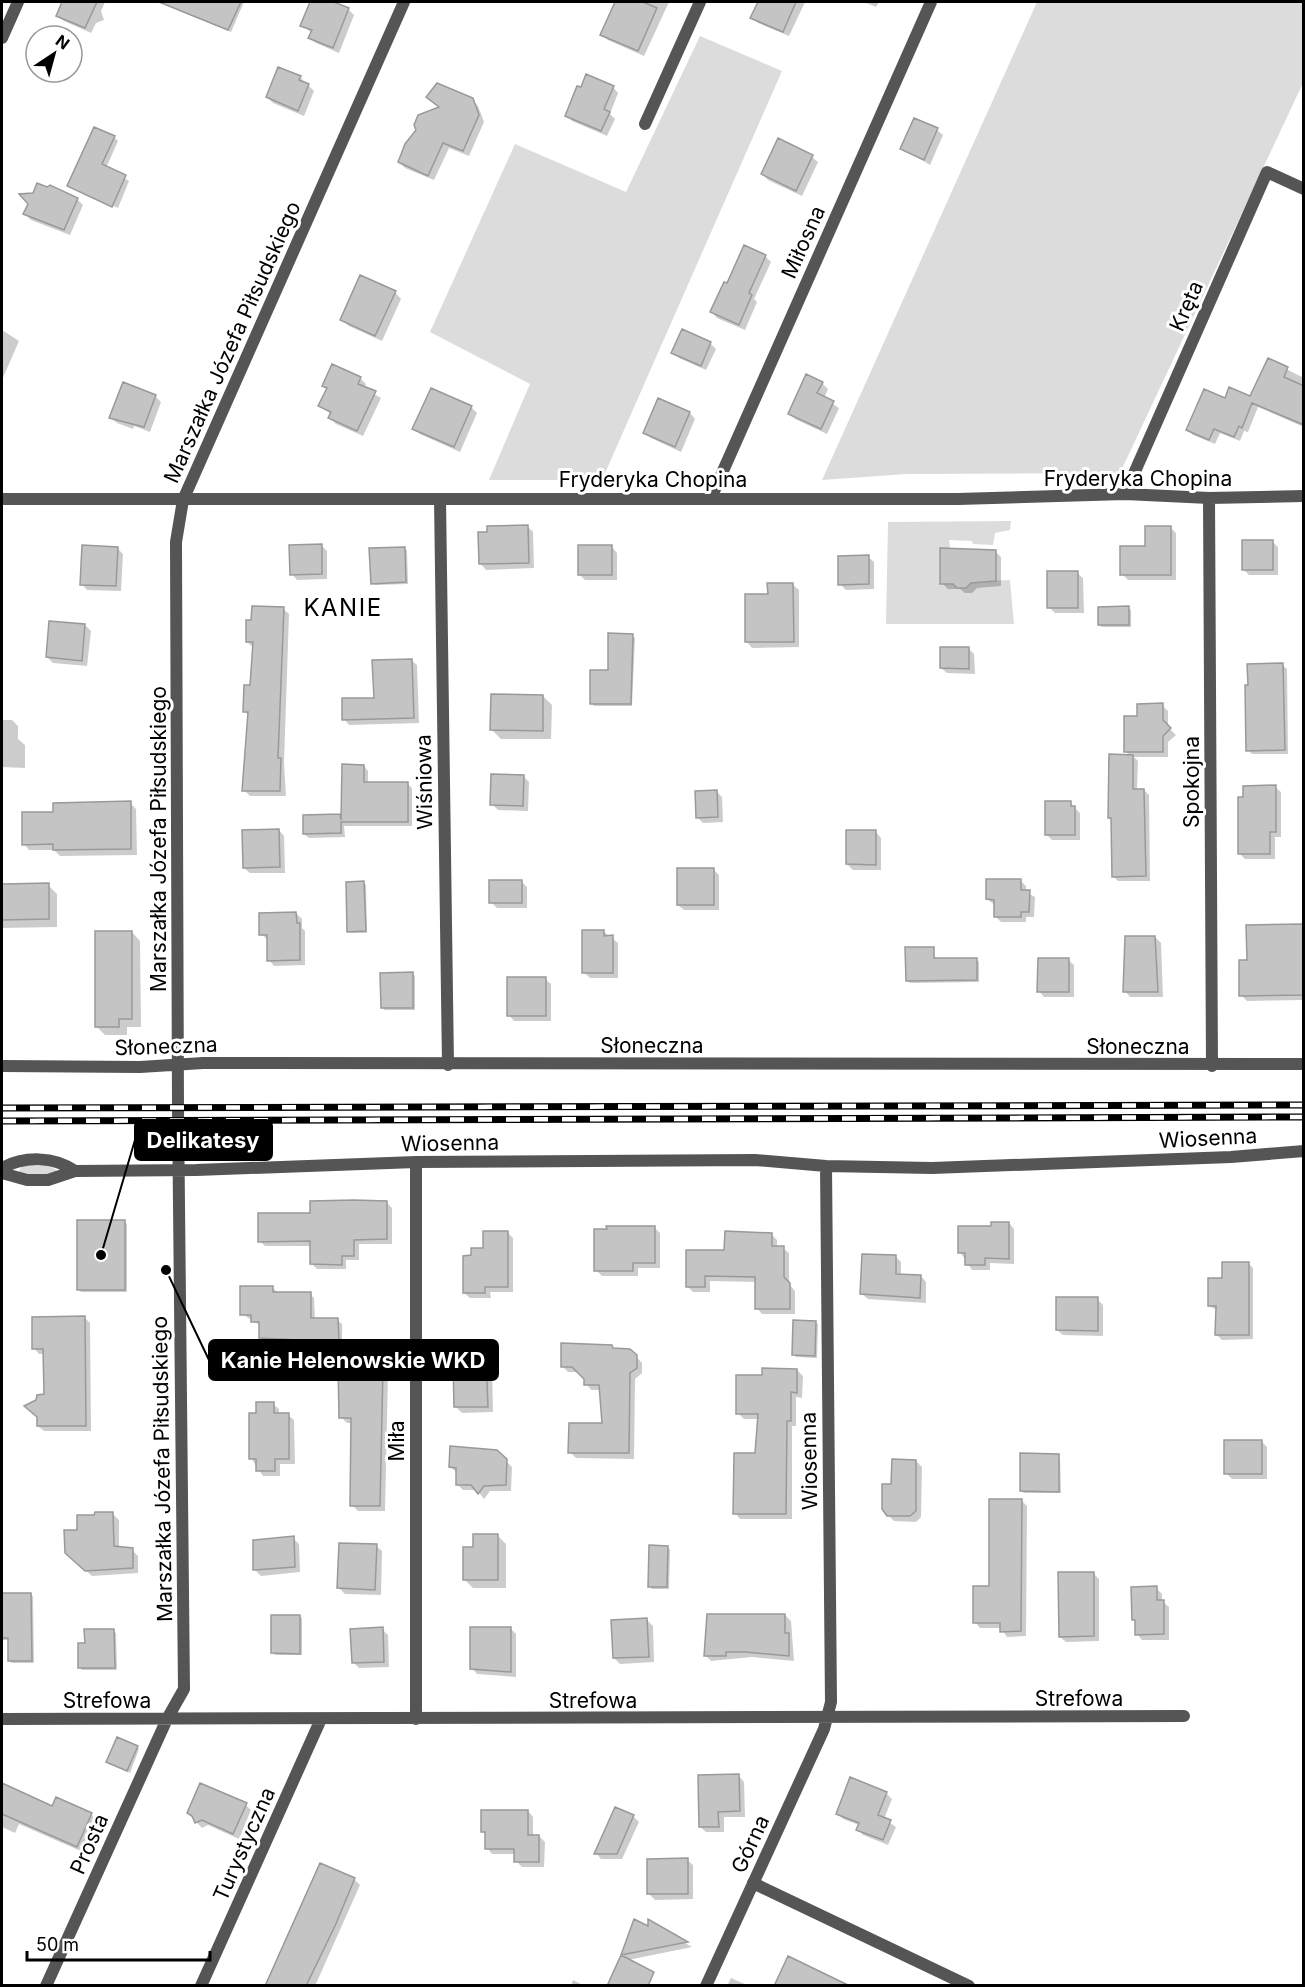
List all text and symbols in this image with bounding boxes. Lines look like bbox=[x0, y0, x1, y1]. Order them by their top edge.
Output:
north arrow bbox=[24, 24, 84, 84]
text: N bbox=[52, 30, 74, 54]
street label: Marszałka Józefa Piłsudskiego bbox=[158, 197, 306, 487]
street label: Miłosna bbox=[776, 202, 830, 282]
street label: Kręta bbox=[1164, 277, 1208, 335]
street label: Fryderyka Chopina bbox=[1044, 466, 1232, 491]
street label: Fryderyka Chopina bbox=[559, 467, 747, 492]
district label: KANIE bbox=[303, 593, 383, 622]
street label: Marszałka Józefa Piłsudskiego bbox=[146, 686, 171, 992]
street label: Wiśniowa bbox=[411, 734, 437, 830]
street label: Spokojna bbox=[1179, 736, 1204, 828]
street label: Słoneczna bbox=[114, 1032, 218, 1060]
street label: Słoneczna bbox=[600, 1033, 704, 1058]
street label: Słoneczna bbox=[1086, 1034, 1190, 1059]
callout: Delikatesy bbox=[135, 1120, 272, 1160]
street label: Wiosenna bbox=[1158, 1123, 1258, 1153]
text: Delikatesy bbox=[147, 1127, 259, 1153]
street label: Wiosenna bbox=[401, 1130, 499, 1156]
street label: Marszałka Józefa Piłsudskiego bbox=[147, 1316, 177, 1622]
callout: Kanie Helenowskie WKD bbox=[209, 1340, 498, 1380]
text: Kanie Helenowskie WKD bbox=[221, 1347, 485, 1373]
street label: Wiosenna bbox=[796, 1412, 822, 1510]
street label: Miła bbox=[384, 1421, 409, 1461]
street label: Strefowa bbox=[1035, 1686, 1123, 1711]
street label: Strefowa bbox=[63, 1688, 151, 1713]
street label: Strefowa bbox=[549, 1688, 637, 1713]
street label: Turystyczna bbox=[208, 1783, 280, 1905]
street label: Prosta bbox=[65, 1810, 113, 1878]
street label: Górna bbox=[726, 1811, 774, 1877]
scale bar bbox=[27, 1924, 210, 1962]
text: 50 m bbox=[36, 1934, 79, 1955]

